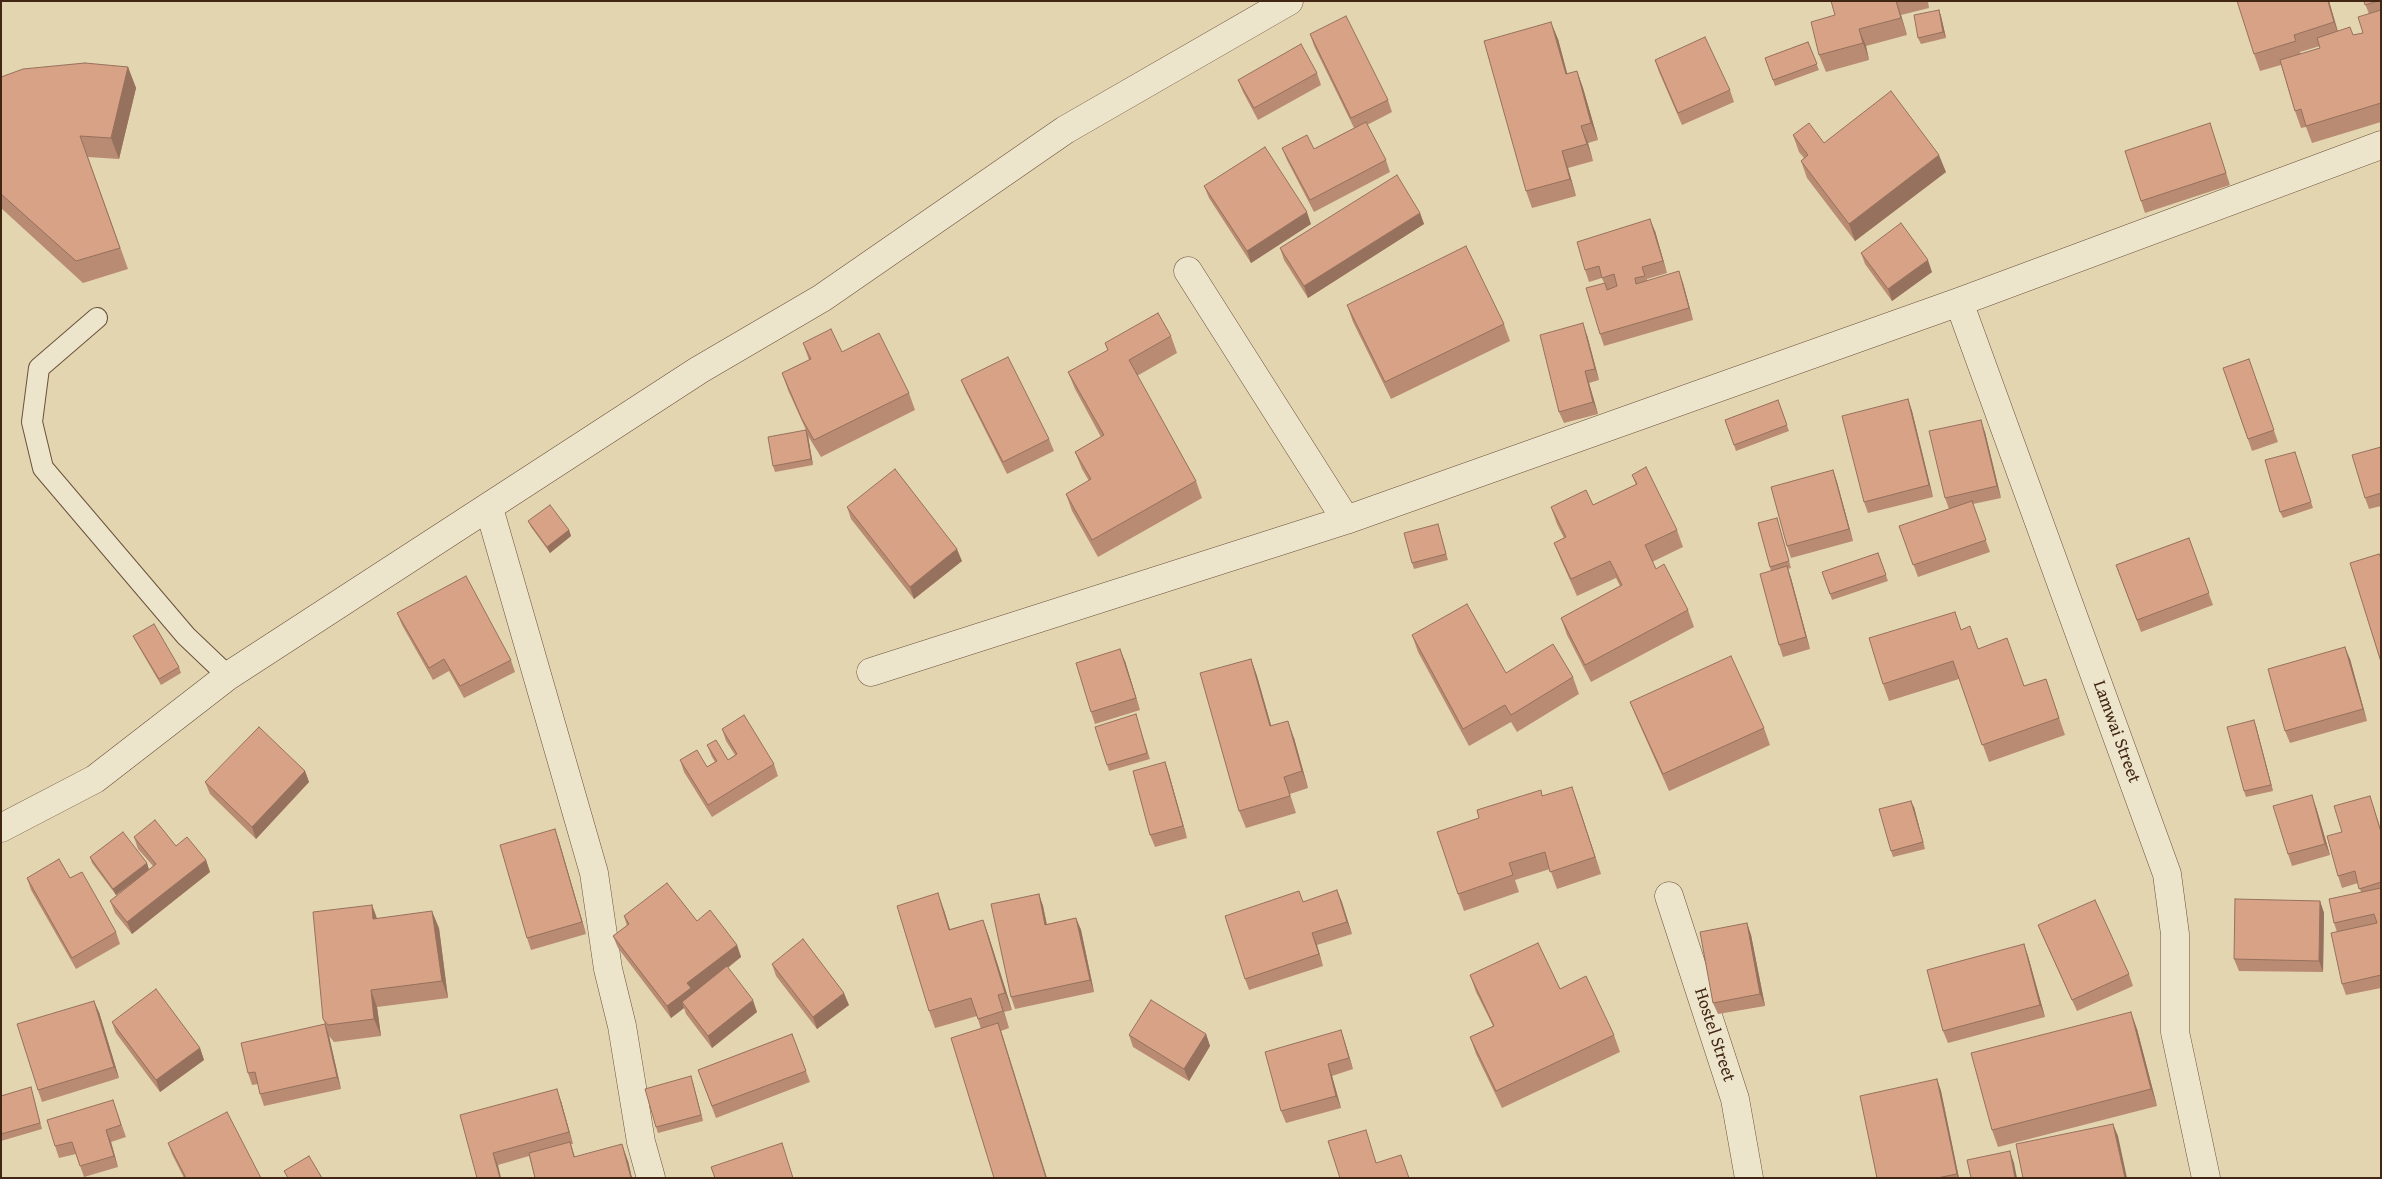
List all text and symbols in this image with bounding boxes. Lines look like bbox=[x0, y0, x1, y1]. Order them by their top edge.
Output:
street label: Lamwai Street bbox=[2087, 678, 2145, 786]
street label: Hostel Street bbox=[1689, 985, 1739, 1085]

